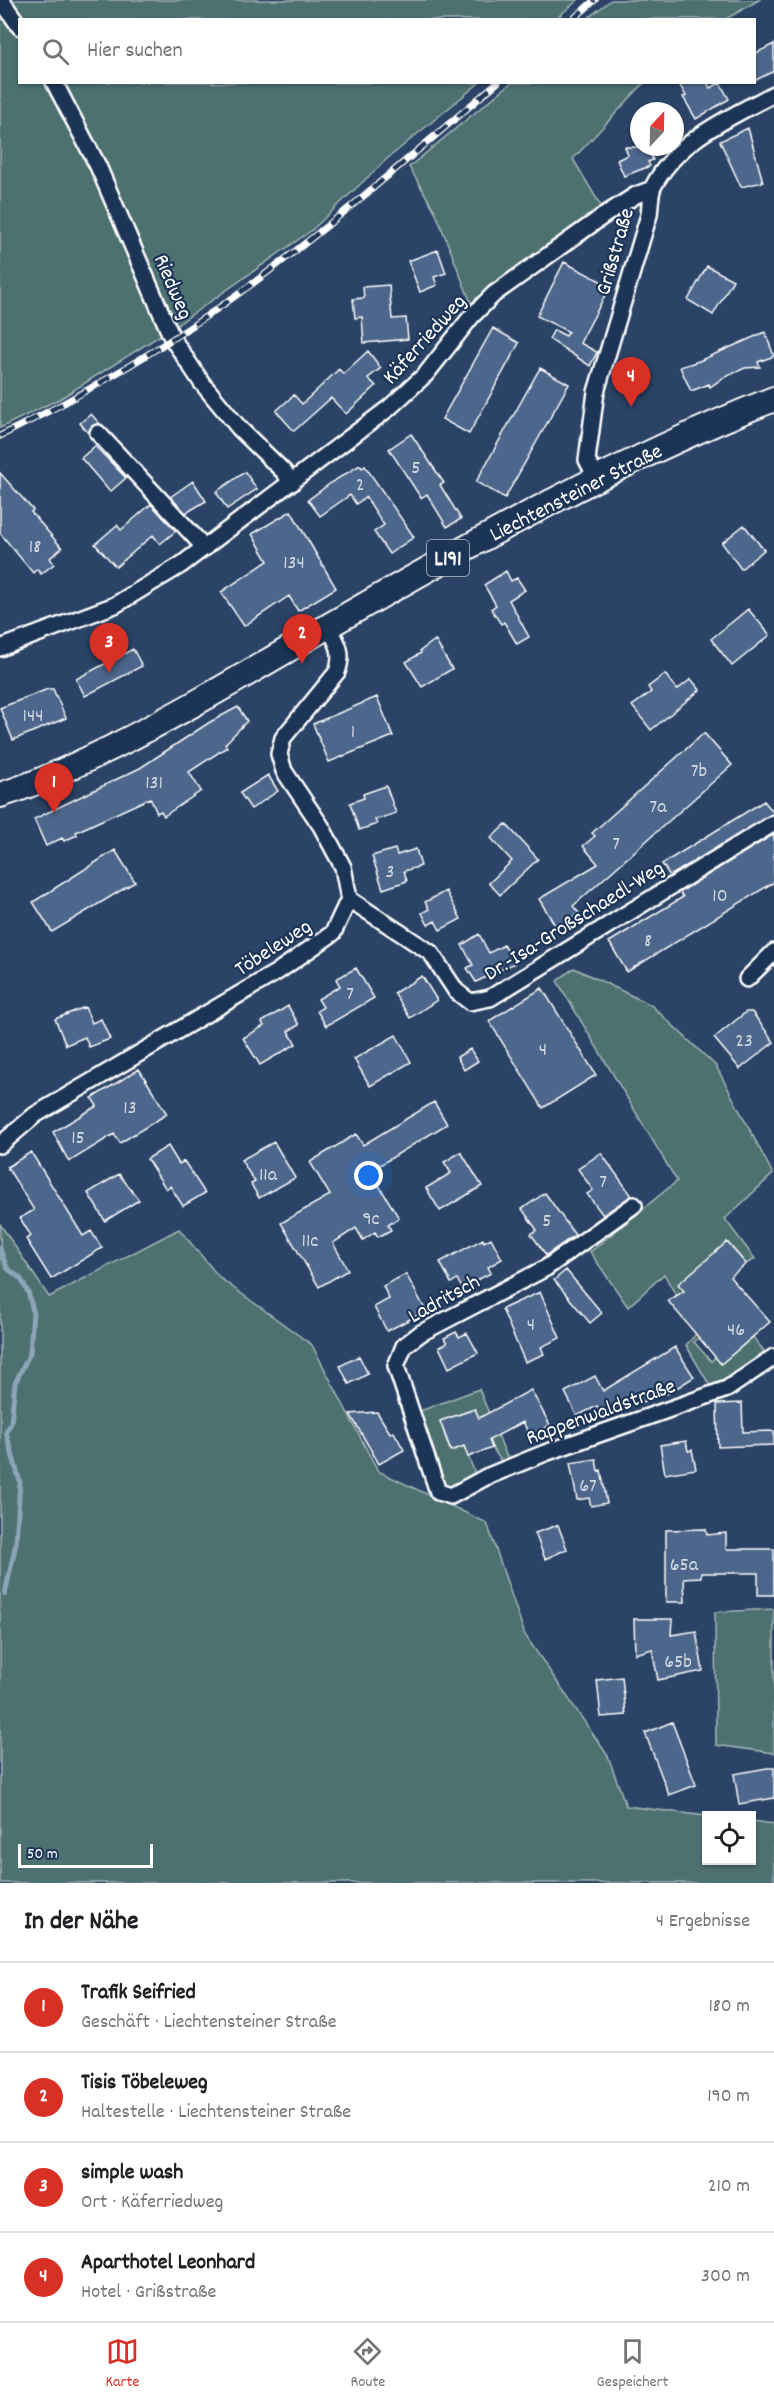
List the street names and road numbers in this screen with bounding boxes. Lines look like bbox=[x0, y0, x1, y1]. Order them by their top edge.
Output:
street label: Grißstraße bbox=[589, 205, 644, 299]
street label: Riedweg bbox=[144, 250, 199, 325]
street label: Käferriedweg bbox=[376, 288, 475, 392]
street label: Liechtensteiner Straße bbox=[485, 437, 668, 551]
road number: L191 bbox=[427, 540, 469, 576]
street label: Dr.-Isa-Großschaedl-Weg bbox=[479, 854, 671, 990]
street label: Töbeleweg bbox=[229, 912, 318, 985]
street label: Ladritsch bbox=[403, 1268, 486, 1333]
street label: Rappenwaldstraße bbox=[522, 1372, 680, 1455]

